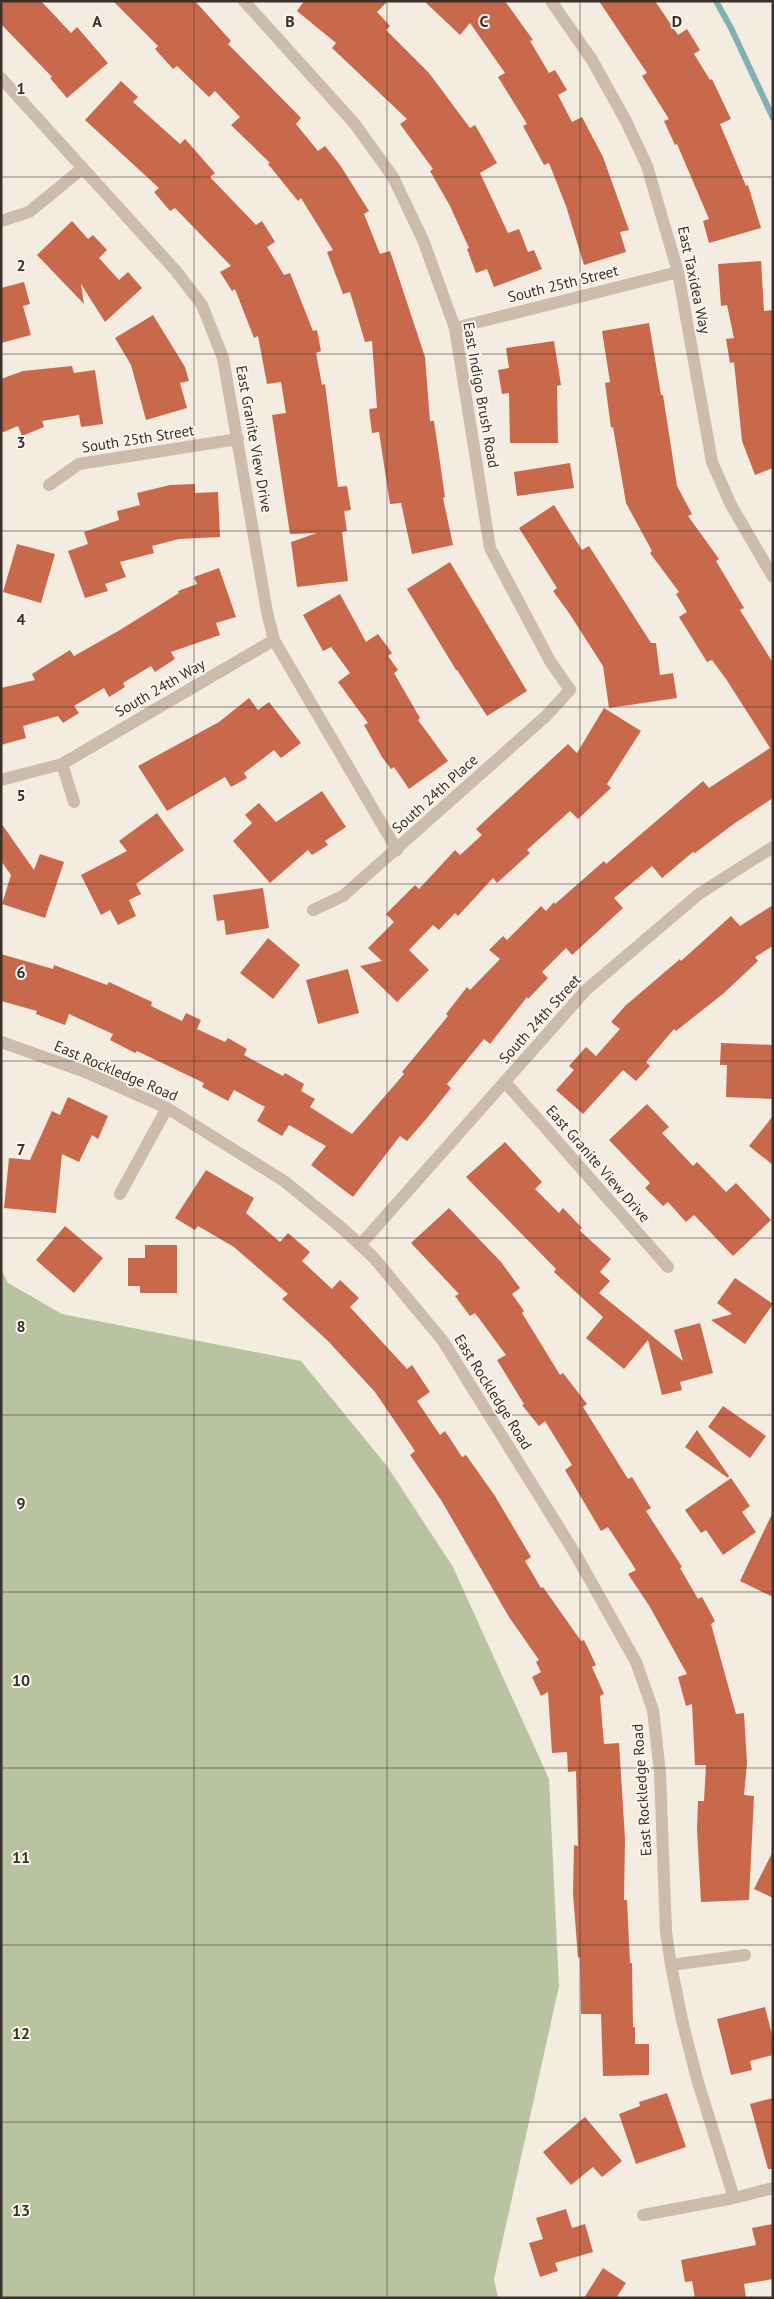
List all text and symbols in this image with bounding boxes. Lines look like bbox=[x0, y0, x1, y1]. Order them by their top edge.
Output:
text: A bbox=[92, 11, 102, 31]
text: B bbox=[285, 11, 295, 31]
text: C bbox=[480, 11, 489, 31]
text: D bbox=[672, 11, 682, 31]
text: 1 bbox=[16, 78, 26, 98]
street label: East Taxidea Way bbox=[674, 224, 715, 335]
text: 2 bbox=[16, 255, 26, 275]
street label: South 25th Street bbox=[506, 261, 620, 306]
street label: East Indigo Brush Road bbox=[459, 320, 504, 469]
street label: East Granite View Drive bbox=[232, 364, 277, 514]
street label: South 25th Street bbox=[80, 420, 195, 457]
text: 3 bbox=[16, 432, 26, 452]
text: 4 bbox=[16, 609, 26, 629]
street label: South 24th Way bbox=[111, 654, 208, 721]
street label: South 24th Place bbox=[388, 750, 482, 837]
text: 5 bbox=[16, 785, 26, 805]
text: 6 bbox=[16, 962, 26, 982]
street label: South 24th Street bbox=[495, 970, 585, 1067]
street label: East Rockledge Road bbox=[51, 1036, 181, 1105]
street label: East Granite View Drive bbox=[542, 1101, 654, 1226]
text: 7 bbox=[16, 1139, 26, 1159]
text: 8 bbox=[16, 1316, 26, 1336]
street label: East Rockledge Road bbox=[450, 1330, 537, 1453]
text: 9 bbox=[16, 1493, 26, 1513]
text: 10 bbox=[12, 1670, 30, 1690]
street label: East Rockledge Road bbox=[627, 1723, 656, 1857]
text: 11 bbox=[12, 1847, 30, 1867]
text: 12 bbox=[12, 2023, 30, 2043]
text: 13 bbox=[12, 2200, 30, 2220]

